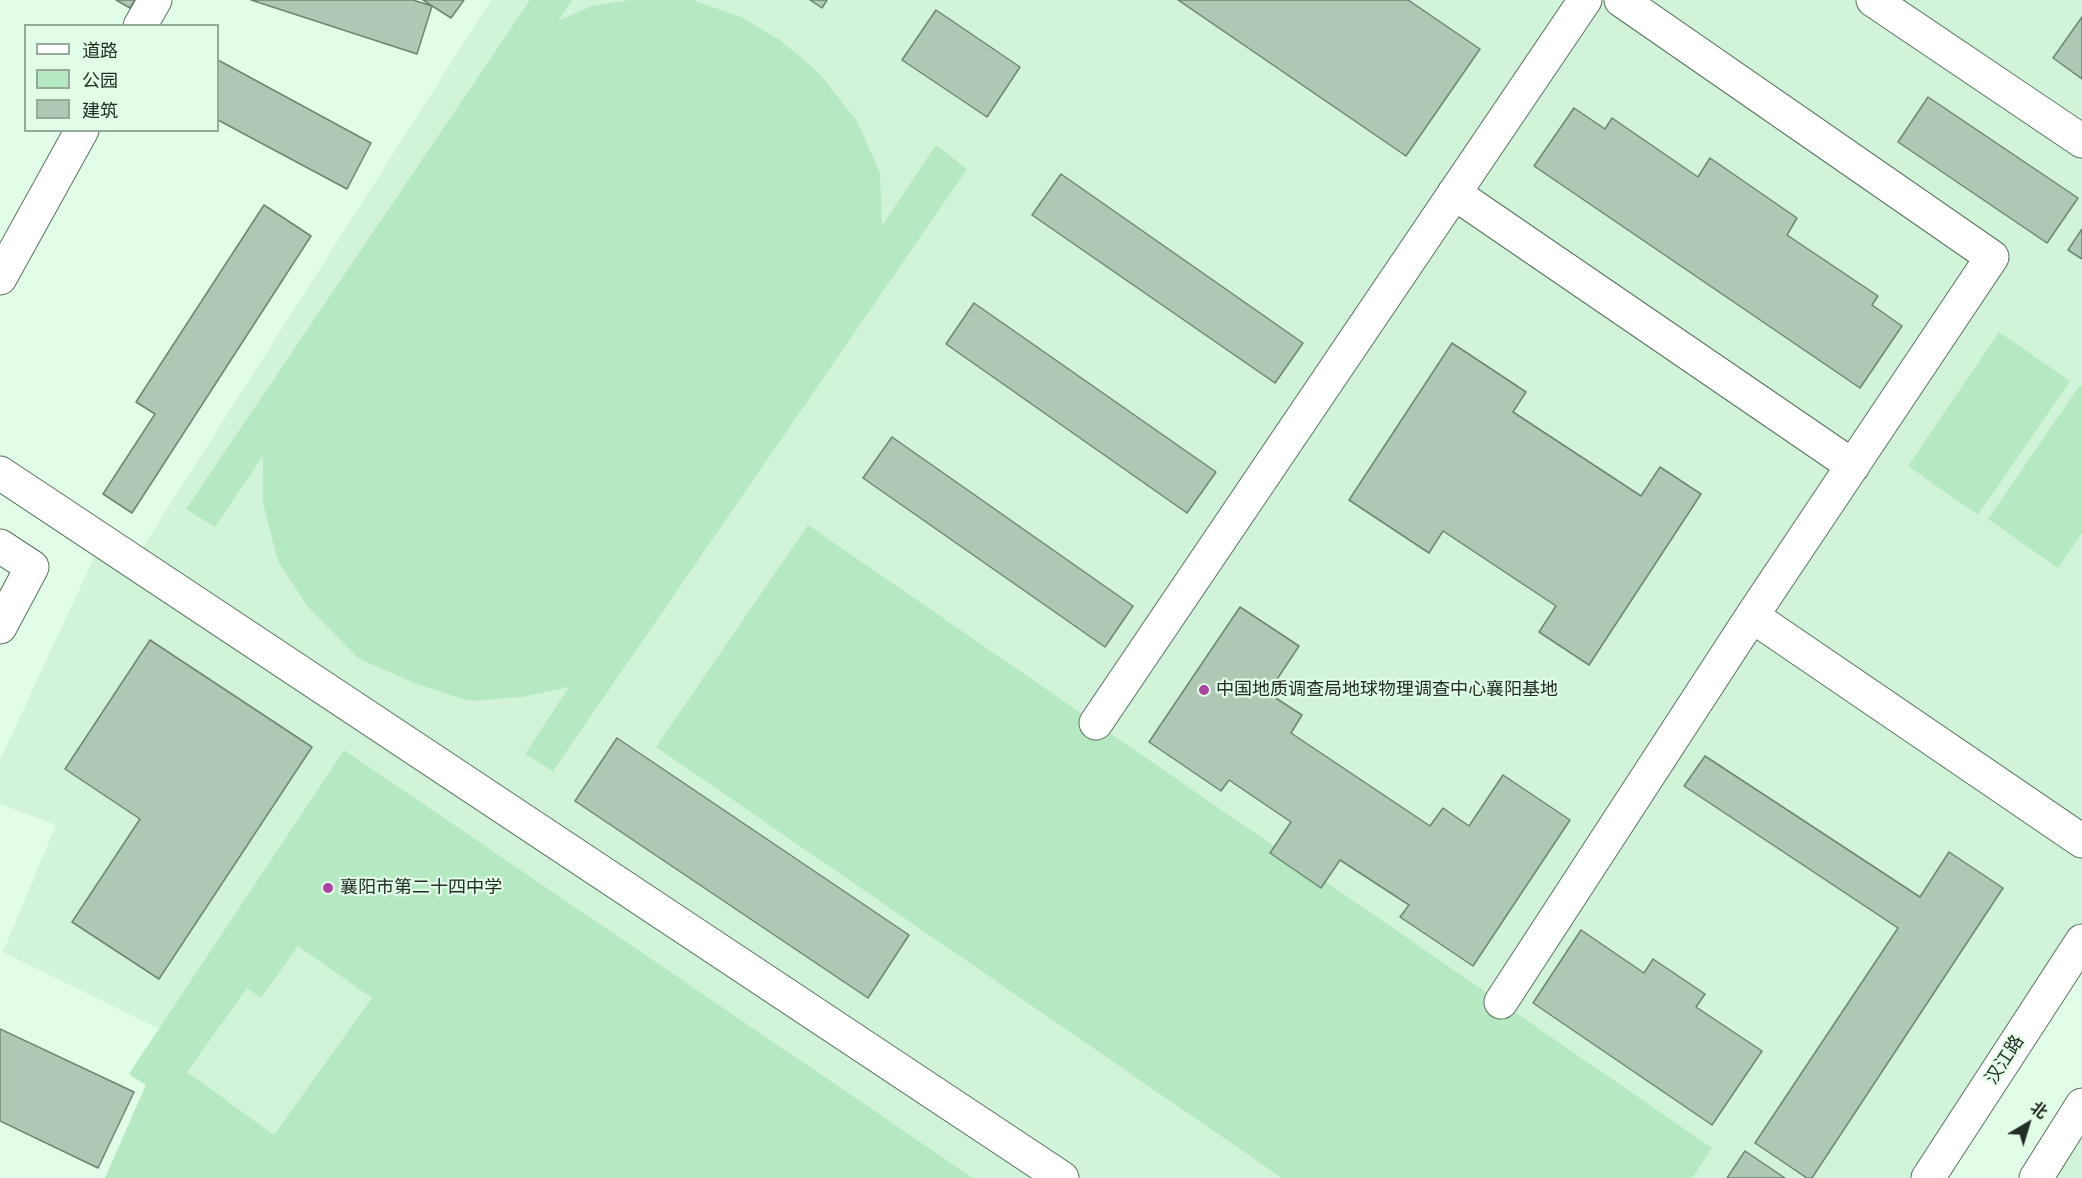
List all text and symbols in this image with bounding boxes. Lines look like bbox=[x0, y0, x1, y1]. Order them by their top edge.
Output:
legend bbox=[24, 24, 219, 132]
text: 道路 bbox=[82, 38, 118, 62]
text: 公园 bbox=[82, 68, 118, 92]
text: 建筑 bbox=[82, 98, 118, 122]
place label: 中国地质调查局地球物理调查中心襄阳基地 bbox=[1216, 679, 1558, 701]
marker: 中国地质调查局地球物理调查中心襄阳基地 bbox=[1197, 683, 1211, 697]
place label: 襄阳市第二十四中学 bbox=[340, 877, 502, 899]
marker: 襄阳市第二十四中学 bbox=[321, 881, 335, 895]
street label: 汉江路 bbox=[1981, 1031, 2029, 1089]
north arrow bbox=[1998, 1094, 2058, 1154]
text: 北 bbox=[2026, 1096, 2052, 1123]

